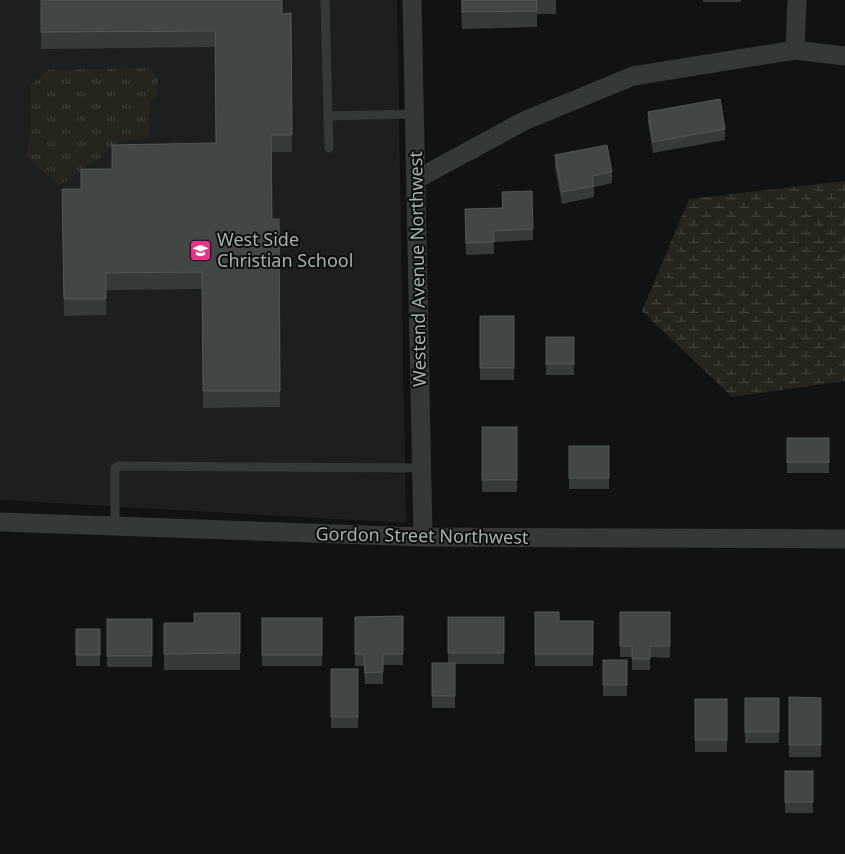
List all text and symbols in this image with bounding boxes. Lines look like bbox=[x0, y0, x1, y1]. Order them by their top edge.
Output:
street label: Westend Avenue Northwest bbox=[403, 151, 431, 387]
place label: West Side Christian School bbox=[217, 227, 353, 272]
school or university icon: West Side Christian School bbox=[189, 238, 213, 262]
street label: Gordon Street Northwest bbox=[315, 521, 529, 549]

